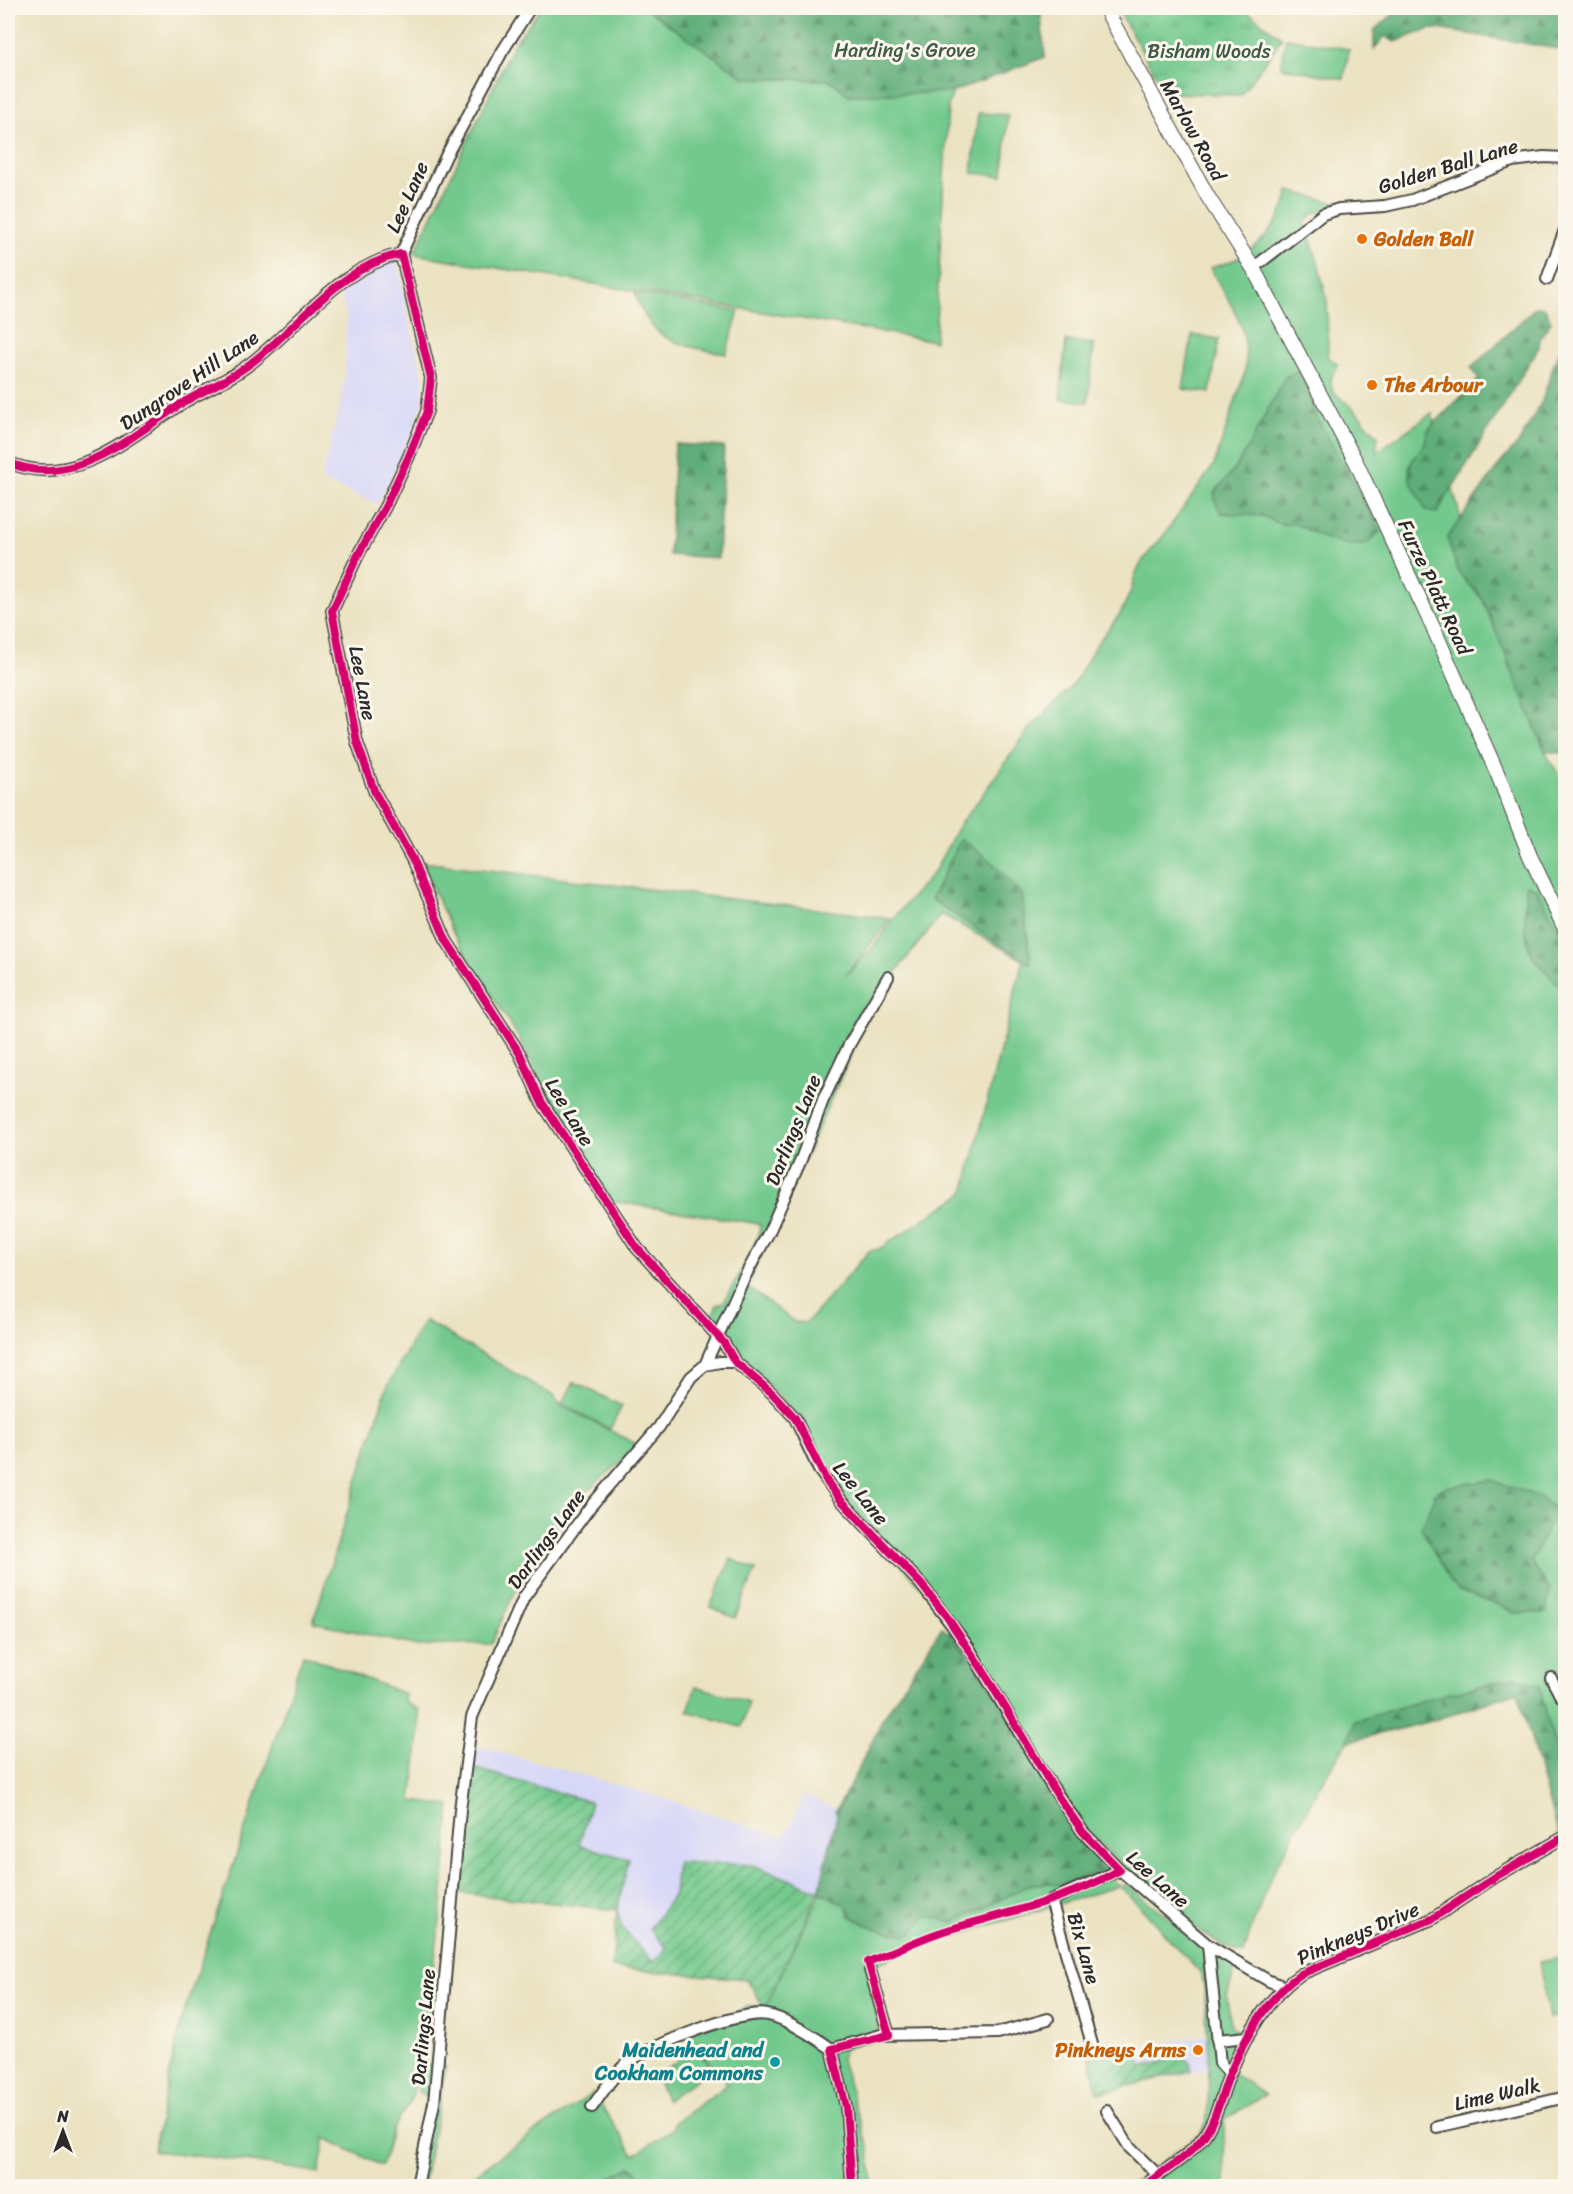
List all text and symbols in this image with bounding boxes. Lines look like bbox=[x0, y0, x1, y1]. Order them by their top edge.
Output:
park label: Harding's Grove bbox=[834, 33, 976, 68]
park label: Bisham Woods bbox=[1147, 34, 1272, 69]
street label: Marlow Road bbox=[1150, 73, 1236, 189]
street label: Golden Ball Lane bbox=[1374, 129, 1523, 204]
street label: Lee Lane bbox=[376, 156, 439, 239]
place label: Golden Ball bbox=[1373, 222, 1475, 257]
marker: Golden Ball bbox=[1355, 232, 1369, 246]
street label: Dungrove Hill Lane bbox=[112, 320, 267, 440]
place label: The Arbour bbox=[1384, 368, 1484, 403]
marker: The Arbour bbox=[1365, 378, 1379, 392]
street label: Furze Platt Road bbox=[1388, 513, 1482, 662]
street label: Lee Lane bbox=[338, 643, 387, 723]
street label: Darlings Lane bbox=[755, 1069, 832, 1191]
street label: Lee Lane bbox=[535, 1071, 604, 1154]
street label: Lee Lane bbox=[823, 1453, 898, 1534]
street label: Darlings Lane bbox=[498, 1482, 595, 1597]
street label: Lee Lane bbox=[1118, 1841, 1198, 1917]
street label: Pinkneys Drive bbox=[1291, 1892, 1425, 1975]
street label: Bix Lane bbox=[1057, 1908, 1111, 1989]
street label: Darlings Lane bbox=[401, 1967, 446, 2087]
place label: Maidenhead and Cookham Commons bbox=[594, 2033, 765, 2091]
place label: Pinkneys Arms bbox=[1055, 2033, 1187, 2068]
marker: Pinkneys Arms bbox=[1191, 2043, 1205, 2057]
marker: Maidenhead and Cookham Commons bbox=[768, 2055, 782, 2069]
street label: Lime Walk bbox=[1450, 2068, 1544, 2121]
north arrow bbox=[33, 2101, 93, 2161]
text: N bbox=[56, 2102, 69, 2131]

